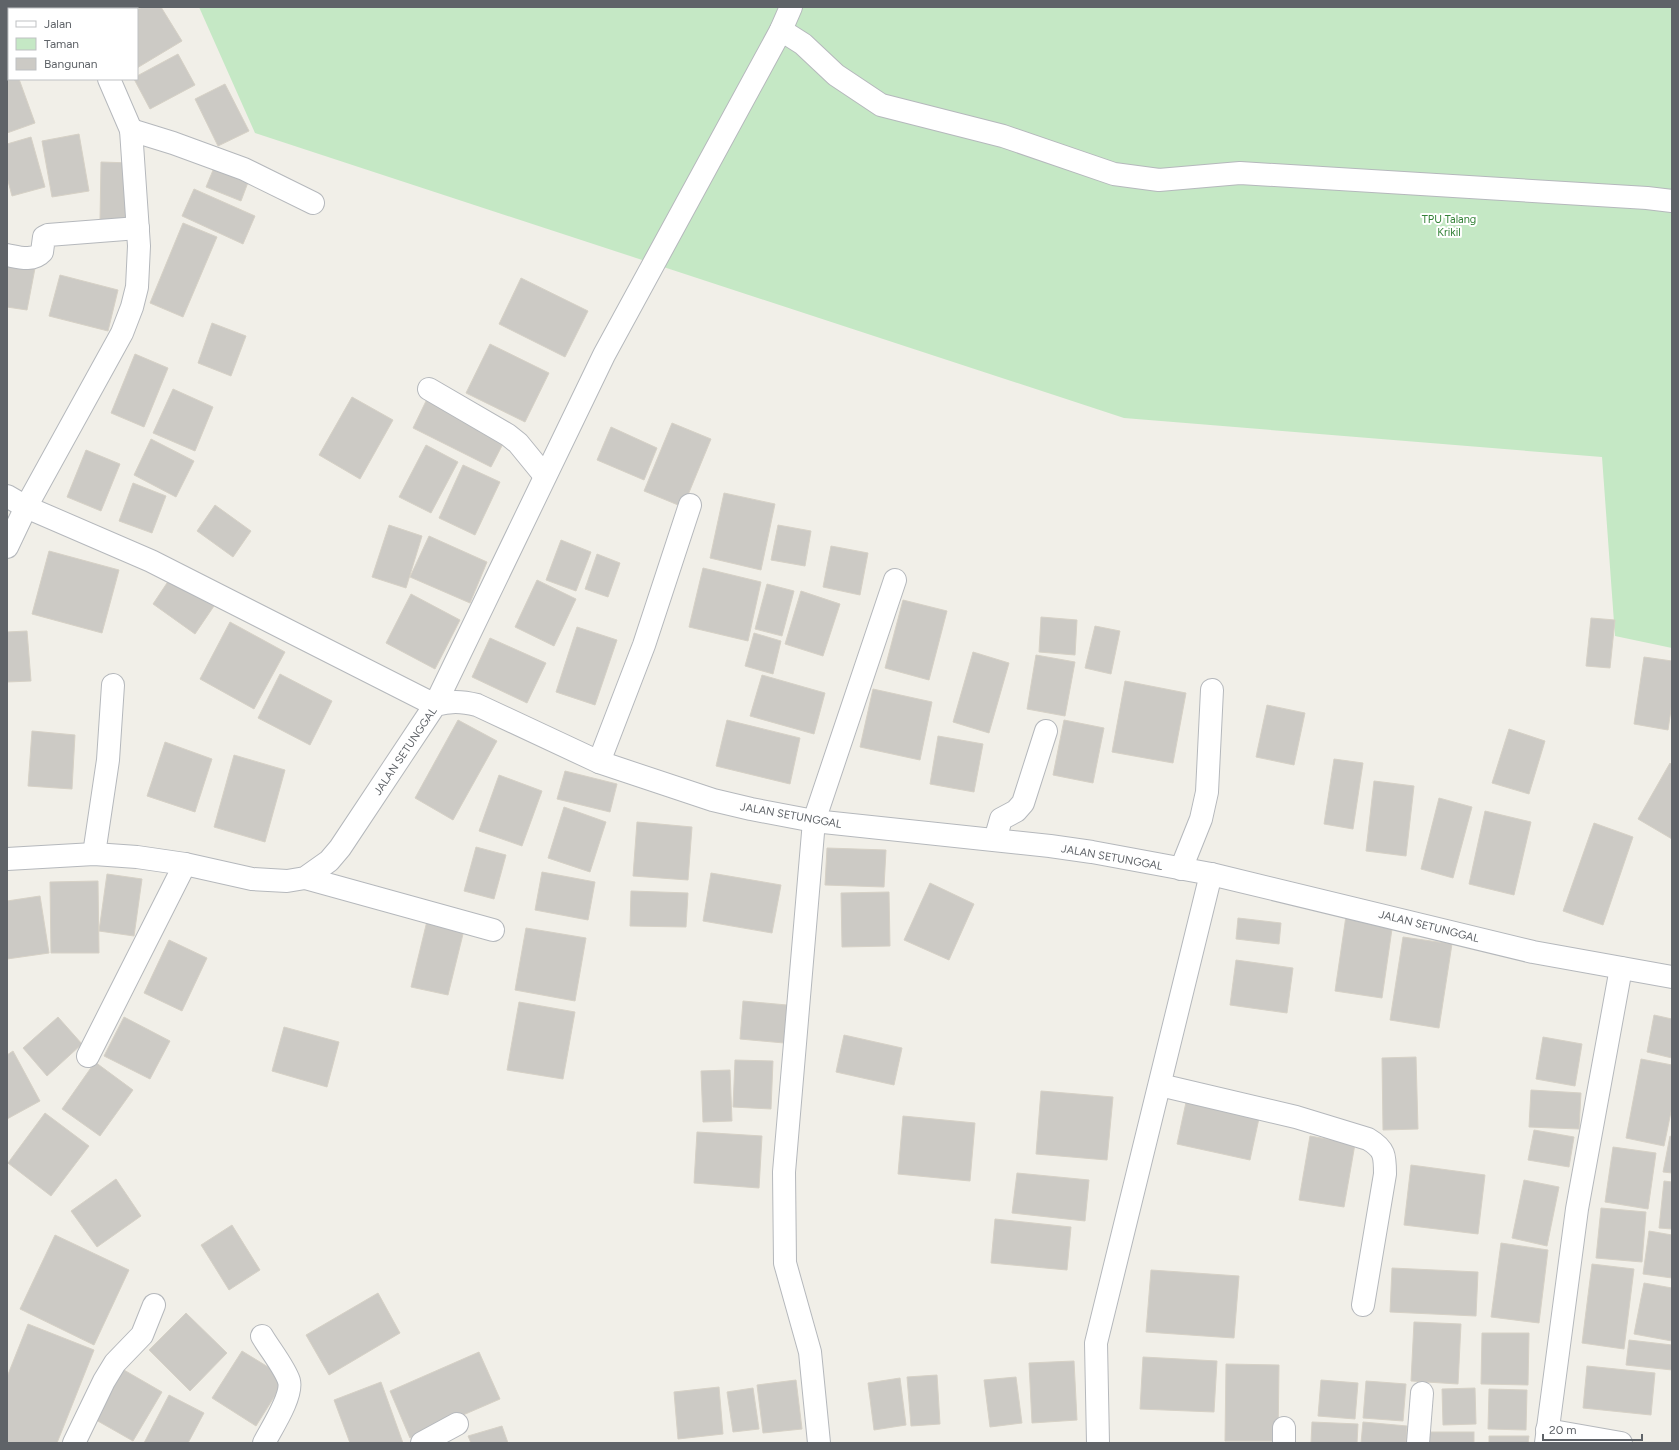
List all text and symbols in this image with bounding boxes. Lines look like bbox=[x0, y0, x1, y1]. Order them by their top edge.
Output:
legend bbox=[8, 8, 138, 80]
text: Jalan bbox=[44, 17, 72, 31]
text: Taman bbox=[44, 37, 79, 51]
text: Bangunan bbox=[44, 57, 98, 71]
park label: TPU Talang Krikil bbox=[1422, 213, 1476, 239]
street label: JALAN SETUNGGAL bbox=[371, 705, 440, 798]
street label: JALAN SETUNGGAL bbox=[739, 800, 843, 831]
street label: JALAN SETUNGGAL bbox=[1060, 842, 1164, 873]
street label: JALAN SETUNGGAL bbox=[1377, 908, 1481, 945]
scale bar bbox=[1543, 1416, 1642, 1442]
text: 20 m bbox=[1549, 1423, 1577, 1437]

